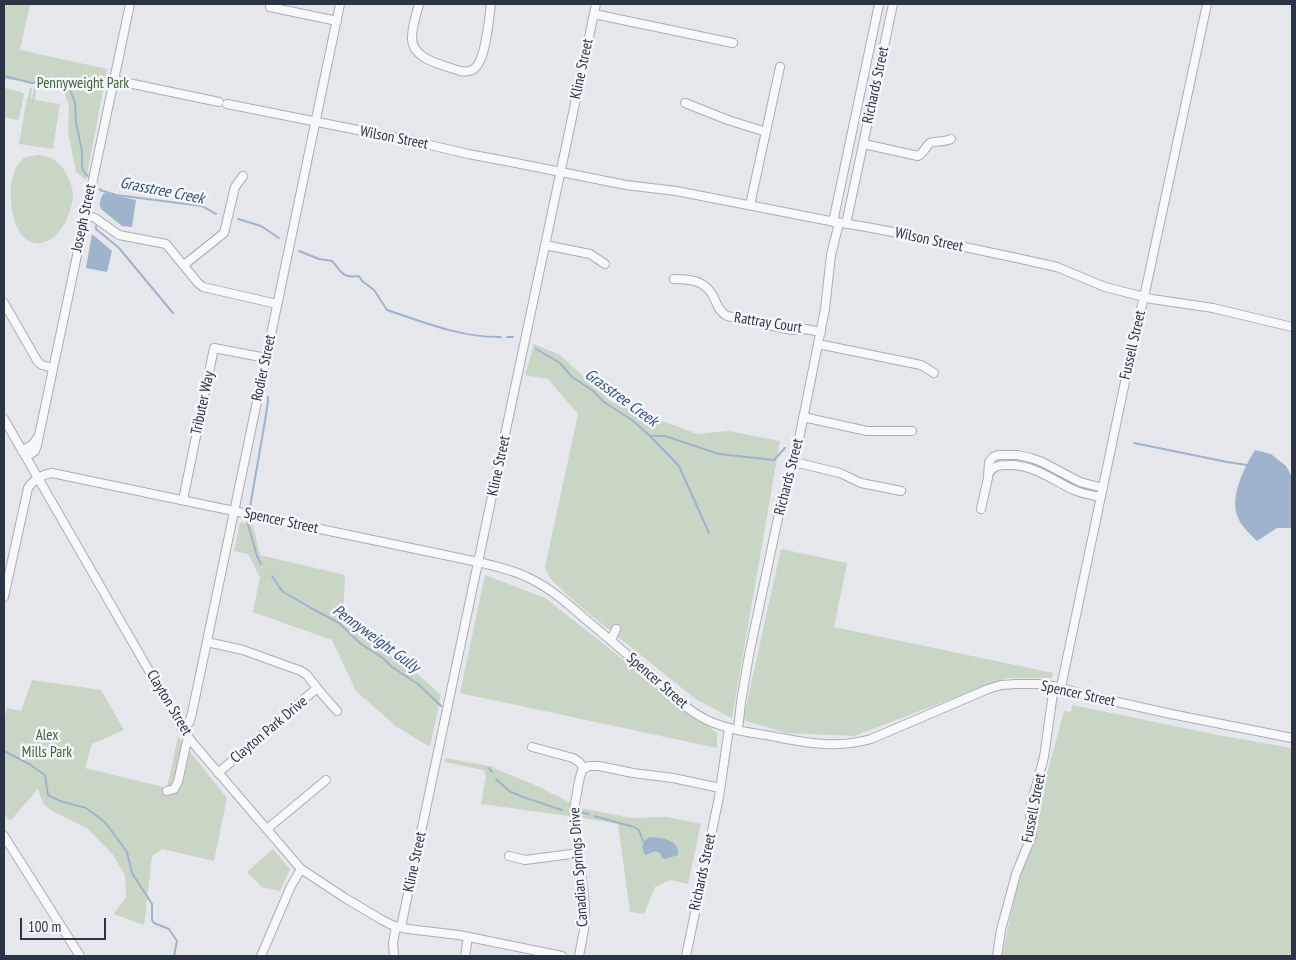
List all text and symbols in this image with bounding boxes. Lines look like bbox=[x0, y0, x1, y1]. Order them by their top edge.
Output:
street label: Kline Street bbox=[567, 37, 597, 101]
street label: Richards Street bbox=[859, 45, 893, 125]
park label: Pennyweight Park bbox=[37, 75, 129, 93]
street label: Wilson Street bbox=[358, 123, 430, 153]
water label: Grasstree Creek bbox=[118, 173, 206, 209]
street label: Joseph Street bbox=[68, 183, 100, 253]
street label: Wilson Street bbox=[893, 224, 965, 256]
street label: Rattray Court bbox=[733, 309, 803, 337]
street label: Fussell Street bbox=[1116, 309, 1150, 381]
street label: Rodier Street bbox=[248, 333, 280, 403]
water label: Grasstree Creek bbox=[581, 365, 661, 431]
street label: Tributer Way bbox=[187, 370, 219, 436]
street label: Kline Street bbox=[484, 434, 514, 498]
street label: Richards Street bbox=[771, 437, 807, 517]
street label: Spencer Street bbox=[242, 504, 320, 538]
water label: Pennyweight Gully bbox=[329, 601, 423, 677]
street label: Spencer Street bbox=[623, 649, 691, 713]
street label: Clayton Street bbox=[142, 667, 196, 739]
street label: Spencer Street bbox=[1039, 677, 1117, 711]
street label: Clayton Park Drive bbox=[227, 693, 311, 767]
park label: Alex Mills Park bbox=[22, 727, 72, 762]
street label: Fussell Street bbox=[1018, 772, 1050, 844]
street label: Canadian Springs Drive bbox=[566, 807, 592, 927]
street label: Kline Street bbox=[400, 830, 430, 894]
street label: Richards Street bbox=[686, 832, 720, 912]
scale bar bbox=[22, 908, 109, 940]
text: 100 m bbox=[28, 917, 61, 936]

